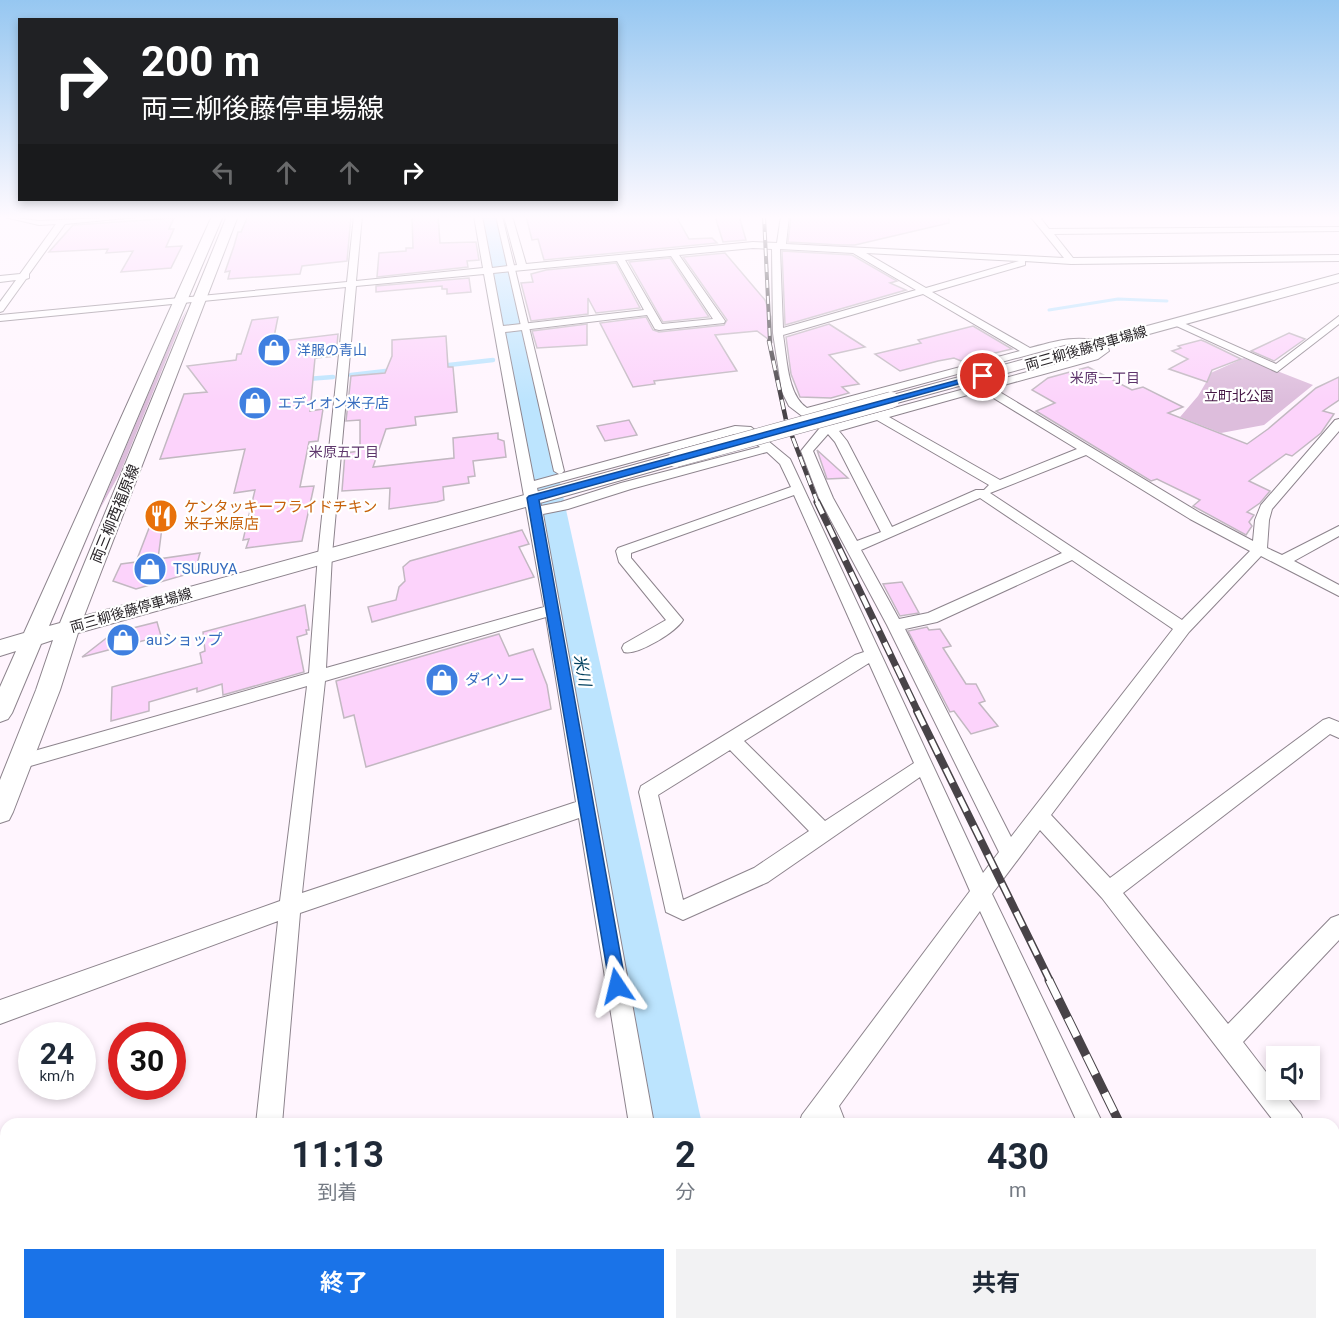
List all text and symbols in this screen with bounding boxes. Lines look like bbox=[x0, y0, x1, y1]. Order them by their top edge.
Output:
text: 200 m bbox=[141, 37, 260, 86]
icon: right bbox=[42, 42, 120, 120]
text: 両三柳後藤停車場線 bbox=[141, 93, 384, 125]
icon: left bbox=[207, 156, 240, 189]
icon: ahead bbox=[270, 156, 303, 189]
icon: ahead bbox=[333, 156, 366, 189]
icon: right bbox=[396, 156, 429, 189]
street label: 両三柳後藤停車場線 bbox=[1023, 323, 1149, 373]
shop icon: 洋服の青山 bbox=[256, 332, 292, 368]
place label: 洋服の青山 bbox=[297, 342, 367, 358]
pin bbox=[957, 350, 1008, 401]
icon: arrive bbox=[966, 359, 999, 392]
district label: 米原一丁目 bbox=[1070, 370, 1140, 386]
shop icon: エディオン米子店 bbox=[237, 385, 273, 421]
park label: 立町北公園 bbox=[1204, 388, 1274, 404]
place label: エディオン米子店 bbox=[278, 395, 389, 411]
district label: 米原五丁目 bbox=[309, 444, 379, 460]
street label: 両三柳西福原線 bbox=[87, 462, 143, 566]
restaurant icon: ケンタッキーフライドチキン 米子米原店 bbox=[143, 498, 179, 534]
place label: ケンタッキーフライドチキン 米子米原店 bbox=[184, 498, 377, 533]
shop icon: TSURUYA bbox=[132, 551, 168, 587]
place label: TSURUYA bbox=[173, 560, 238, 578]
street label: 両三柳後藤停車場線 bbox=[68, 585, 194, 635]
shop icon: auショップ bbox=[105, 622, 141, 658]
place label: auショップ bbox=[146, 631, 222, 649]
water label: 米川 bbox=[570, 653, 595, 690]
shop icon: ダイソー bbox=[424, 662, 460, 698]
place label: ダイソー bbox=[465, 671, 525, 689]
position arrow bbox=[585, 954, 649, 1018]
speed limit sign: 30 bbox=[108, 1022, 186, 1100]
text: 24 bbox=[40, 1036, 74, 1071]
map controls bbox=[1266, 1046, 1320, 1100]
button: sound bbox=[1266, 1046, 1320, 1100]
text: km/h bbox=[39, 1067, 75, 1085]
text: 11:13 bbox=[291, 1134, 384, 1176]
text: 2 bbox=[675, 1134, 696, 1176]
text: 430 bbox=[987, 1136, 1049, 1178]
text: m bbox=[1009, 1178, 1027, 1202]
text: 到着 bbox=[318, 1180, 358, 1204]
text: 分 bbox=[675, 1180, 695, 1204]
button: 終了 bbox=[24, 1249, 664, 1318]
button: 共有 bbox=[676, 1249, 1316, 1318]

